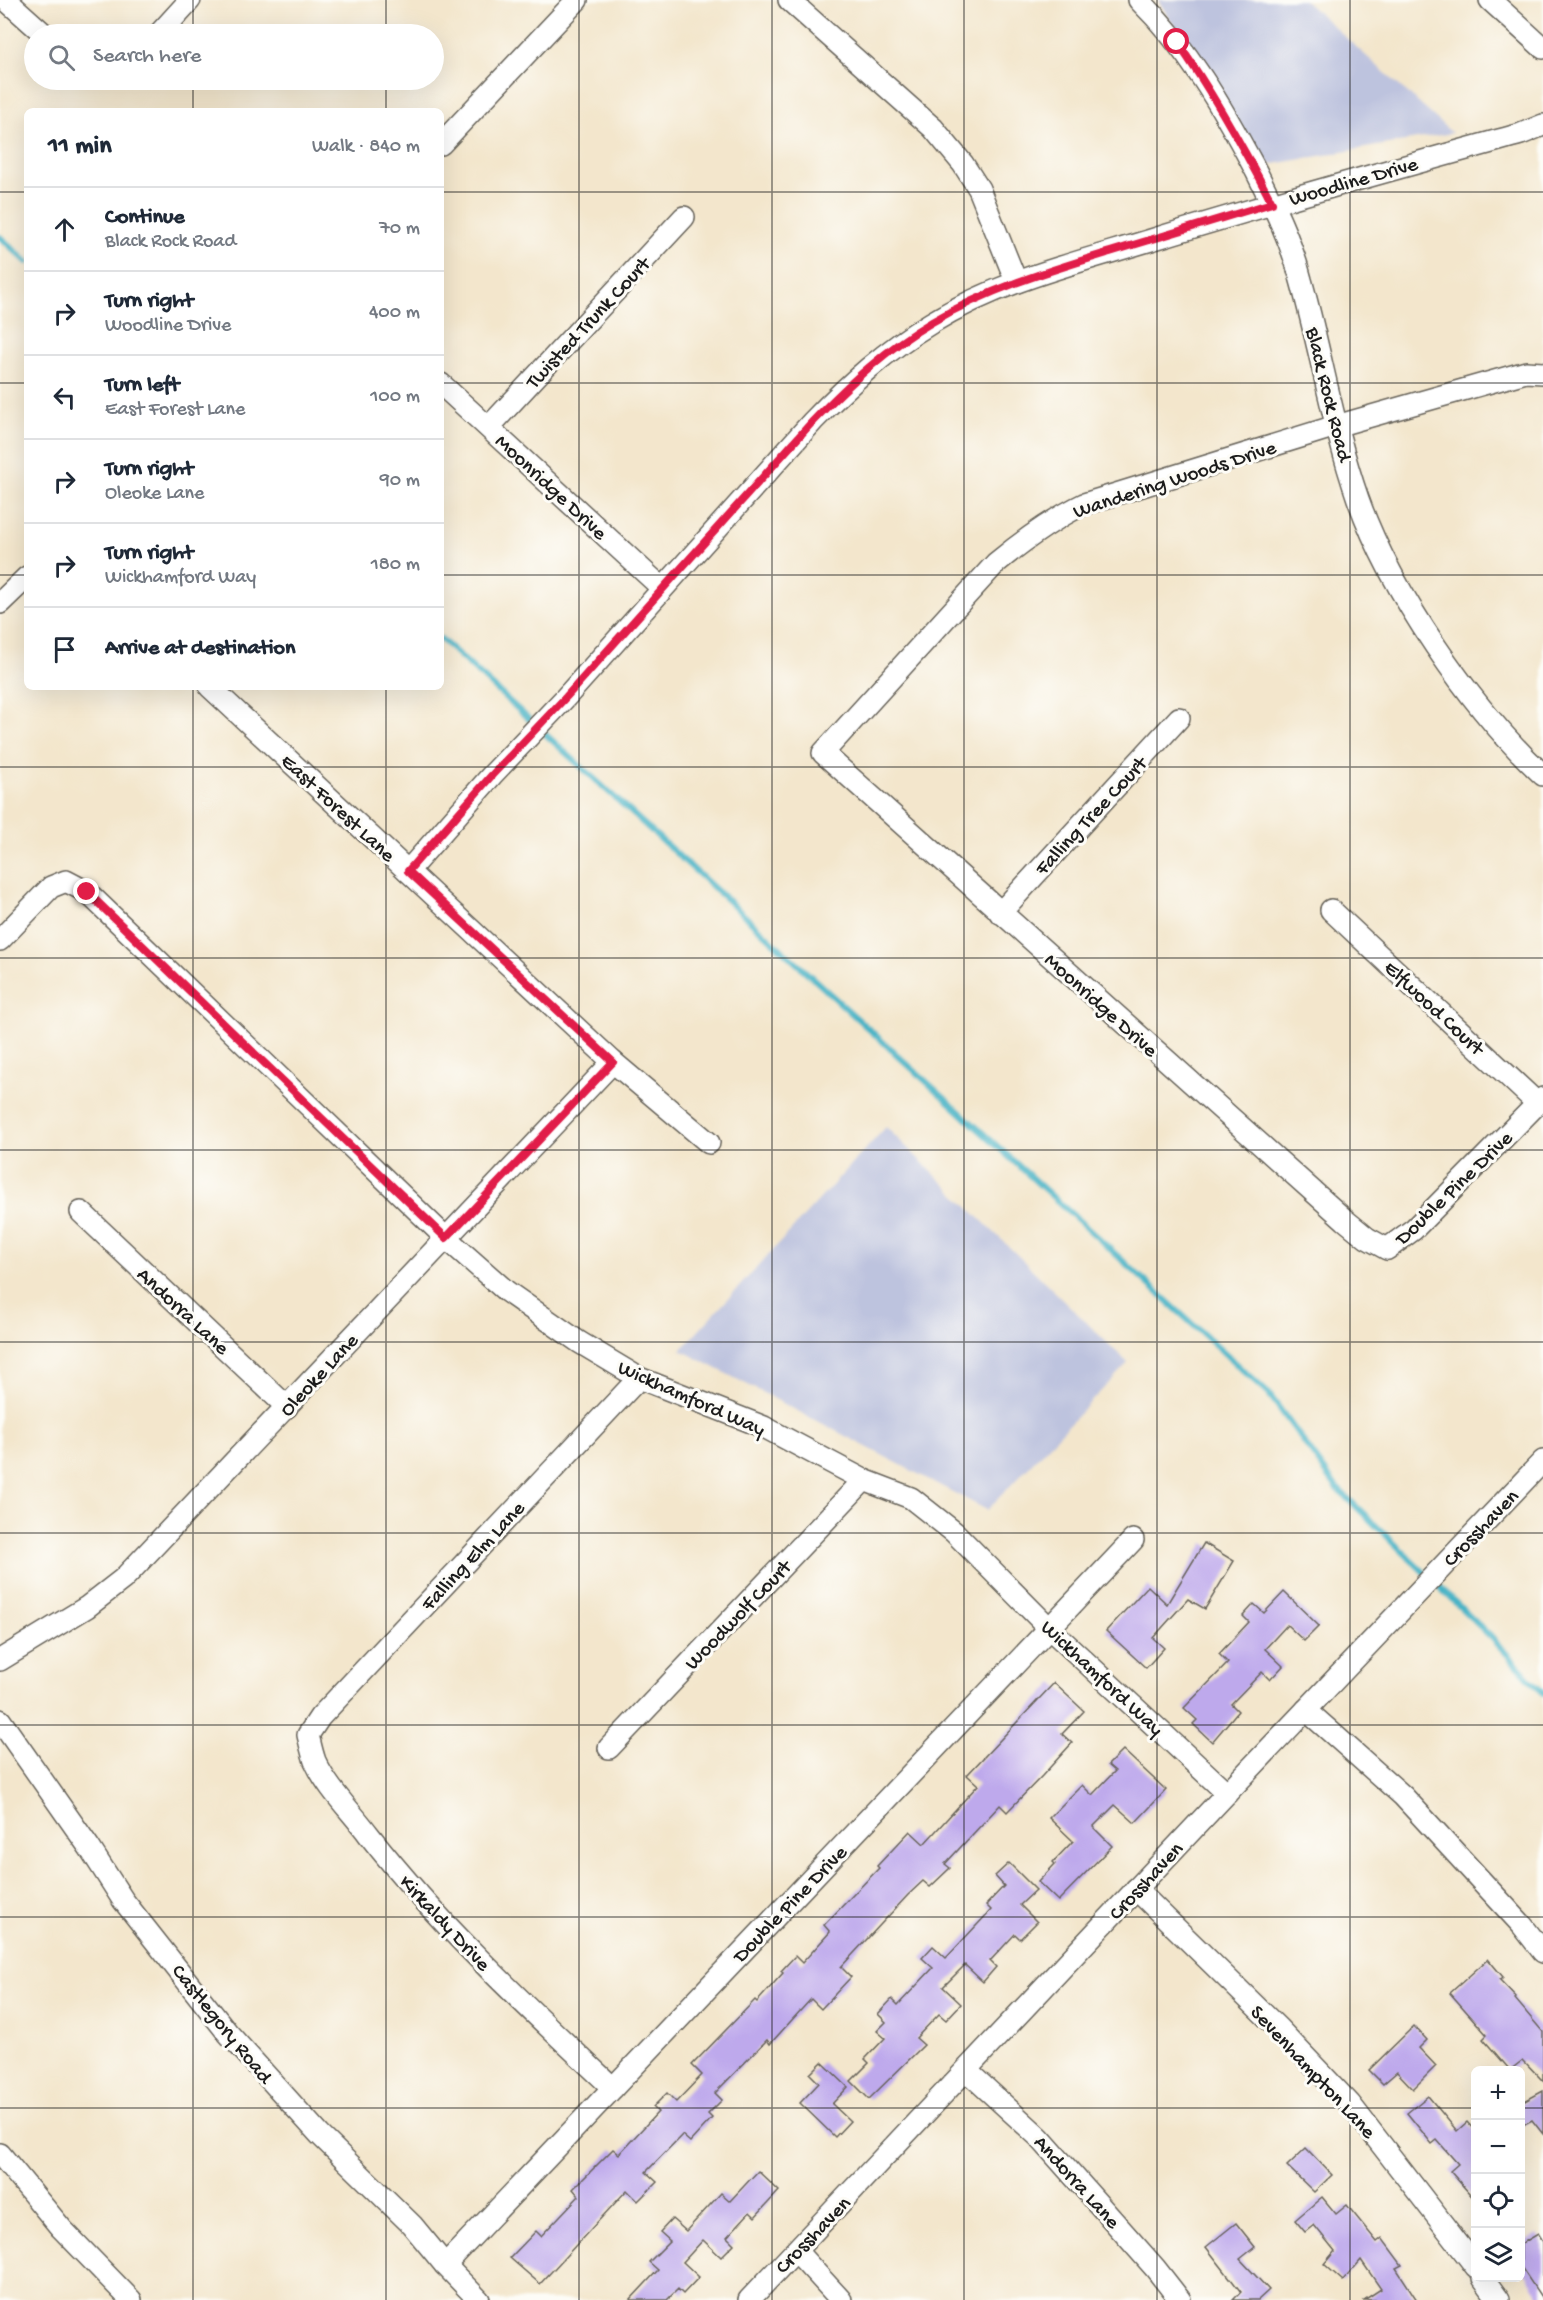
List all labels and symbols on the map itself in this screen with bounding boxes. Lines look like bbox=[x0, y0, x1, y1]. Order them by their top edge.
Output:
route start bbox=[1163, 28, 1189, 54]
street label: Woodline Drive bbox=[1287, 153, 1422, 214]
street label: Twisted Trunk Court bbox=[521, 252, 659, 396]
street label: Black Rock Road bbox=[1298, 324, 1356, 466]
street label: Moonridge Drive bbox=[488, 430, 612, 548]
street label: Wandering Woods Drive bbox=[1070, 436, 1281, 526]
street label: East Forest Lane bbox=[274, 750, 400, 870]
street label: Falling Tree Court bbox=[1030, 751, 1156, 883]
route end bbox=[73, 878, 99, 904]
street label: Moonridge Drive bbox=[1038, 949, 1162, 1065]
street label: Elfwood Court bbox=[1377, 957, 1490, 1064]
street label: Double Pine Drive bbox=[1390, 1126, 1520, 1253]
street label: Andorra Lane bbox=[130, 1263, 234, 1362]
street label: Oleoke Lane bbox=[276, 1329, 366, 1423]
street label: Wickhamford Way bbox=[613, 1357, 768, 1444]
street label: Crosshaven bbox=[1439, 1485, 1526, 1573]
street label: Falling Elm Lane bbox=[417, 1497, 533, 1618]
street label: Woodwolf Court bbox=[681, 1554, 800, 1677]
street label: Wickhamford Way bbox=[1034, 1616, 1167, 1743]
street label: Crosshaven bbox=[1105, 1838, 1190, 1927]
street label: Double Pine Drive bbox=[728, 1841, 855, 1971]
street label: Kirkaldy Drive bbox=[392, 1871, 495, 1979]
street label: Castlegory Road bbox=[165, 1961, 277, 2091]
street label: Sevenhampton Lane bbox=[1243, 2001, 1381, 2146]
street label: Andorra Lane bbox=[1027, 2131, 1125, 2236]
street label: Crosshaven bbox=[771, 2192, 858, 2280]

